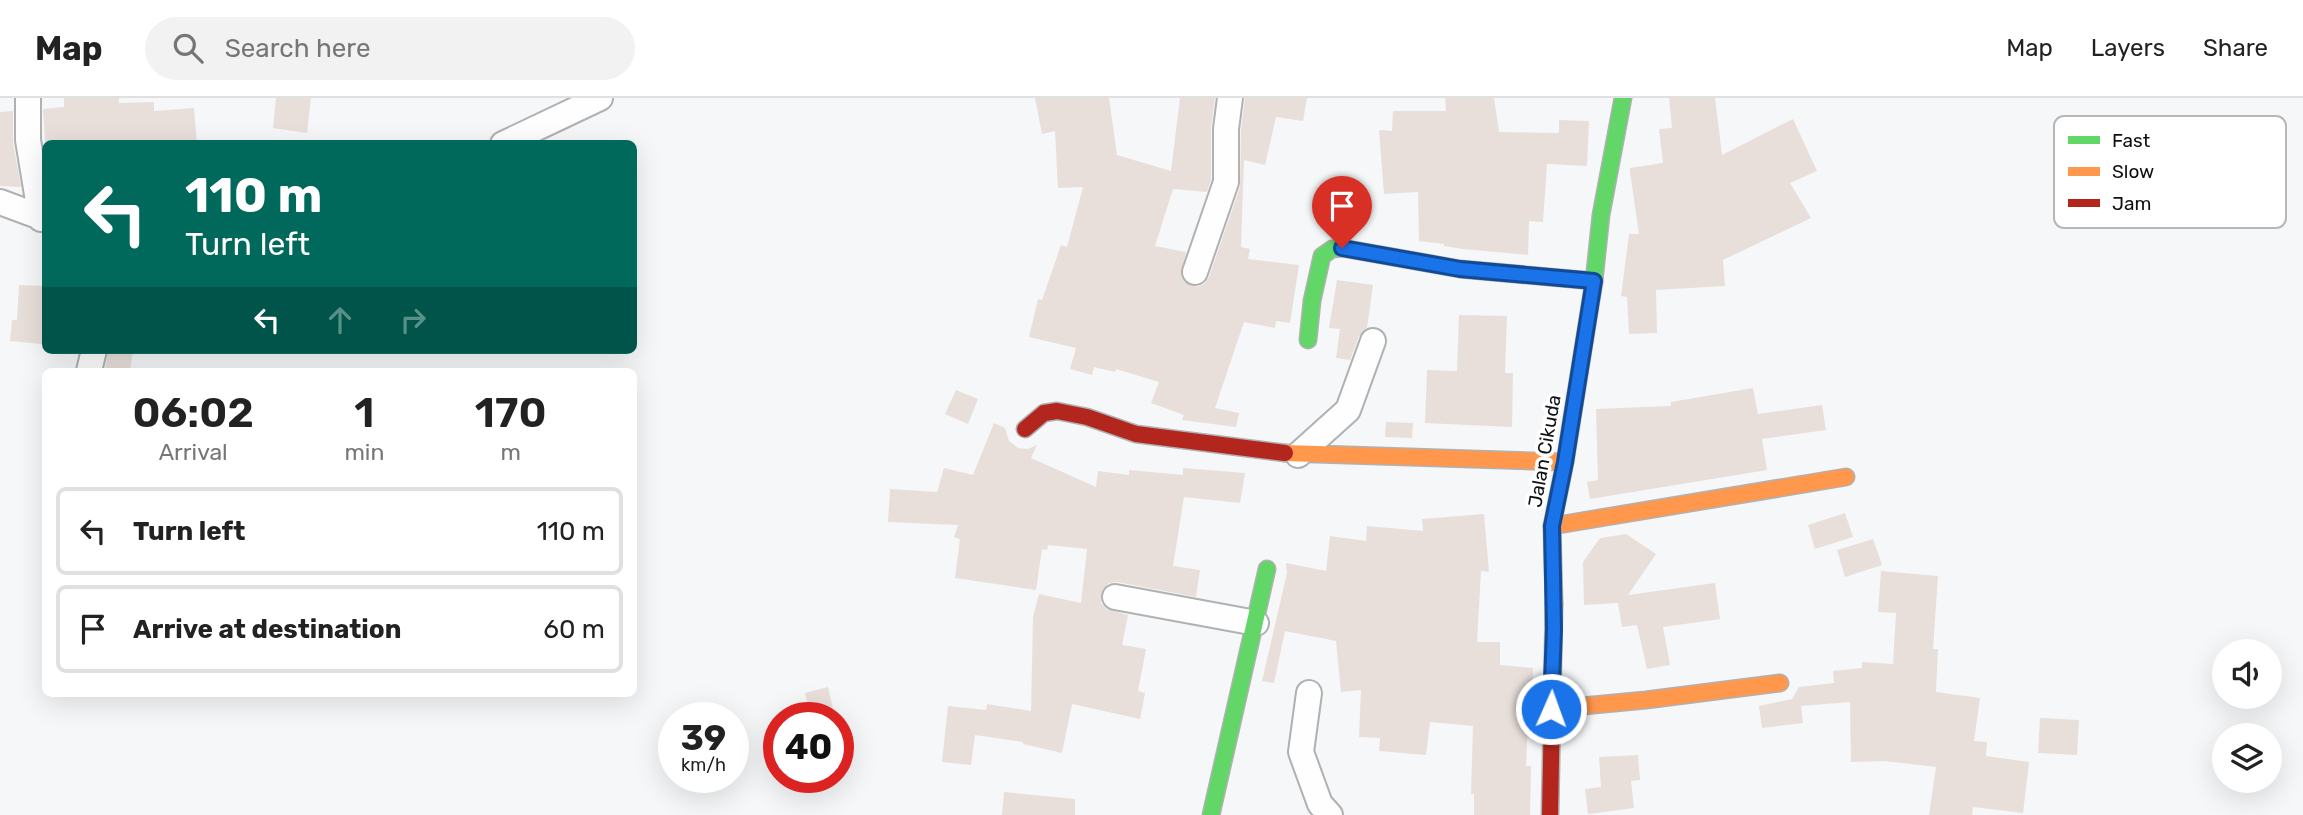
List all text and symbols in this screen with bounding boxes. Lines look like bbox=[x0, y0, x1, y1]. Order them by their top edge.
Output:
search box bbox=[145, 17, 635, 80]
text: Map bbox=[35, 29, 103, 68]
icon: search bbox=[169, 29, 207, 67]
text: Search here bbox=[225, 33, 370, 64]
text: Map bbox=[2006, 34, 2053, 62]
text: Layers bbox=[2091, 34, 2165, 62]
text: Share bbox=[2203, 34, 2268, 62]
legend bbox=[2054, 116, 2286, 228]
text: Fast bbox=[2112, 129, 2151, 152]
text: Slow bbox=[2112, 160, 2154, 183]
text: 110 m bbox=[185, 166, 322, 224]
icon: left bbox=[70, 168, 161, 259]
pin bbox=[1312, 176, 1372, 248]
icon: arrive bbox=[1323, 187, 1361, 225]
text: Jam bbox=[2112, 192, 2151, 215]
text: Turn left bbox=[185, 225, 310, 263]
icon: left bbox=[248, 301, 286, 339]
icon: ahead bbox=[321, 301, 359, 339]
icon: right bbox=[394, 301, 432, 339]
text: 06:02 bbox=[132, 388, 254, 438]
text: 1 bbox=[354, 388, 374, 438]
text: 170 bbox=[475, 388, 546, 438]
street label: Jalan Cikuda bbox=[1523, 393, 1566, 509]
text: Arrival bbox=[159, 438, 228, 466]
text: min bbox=[344, 438, 384, 466]
text: m bbox=[500, 438, 521, 466]
icon: left bbox=[74, 512, 112, 550]
text: Turn left bbox=[133, 516, 245, 547]
text: 110 m bbox=[537, 516, 605, 547]
icon: arrive bbox=[74, 610, 112, 648]
text: Arrive at destination bbox=[133, 614, 401, 645]
text: 60 m bbox=[543, 614, 605, 645]
map controls bbox=[2212, 639, 2282, 793]
button: sound bbox=[2212, 639, 2282, 709]
position arrow bbox=[1514, 672, 1588, 746]
speed limit sign: 40 bbox=[763, 702, 854, 793]
text: 39 bbox=[681, 717, 726, 759]
button: layers bbox=[2212, 723, 2282, 793]
text: km/h bbox=[681, 754, 726, 776]

